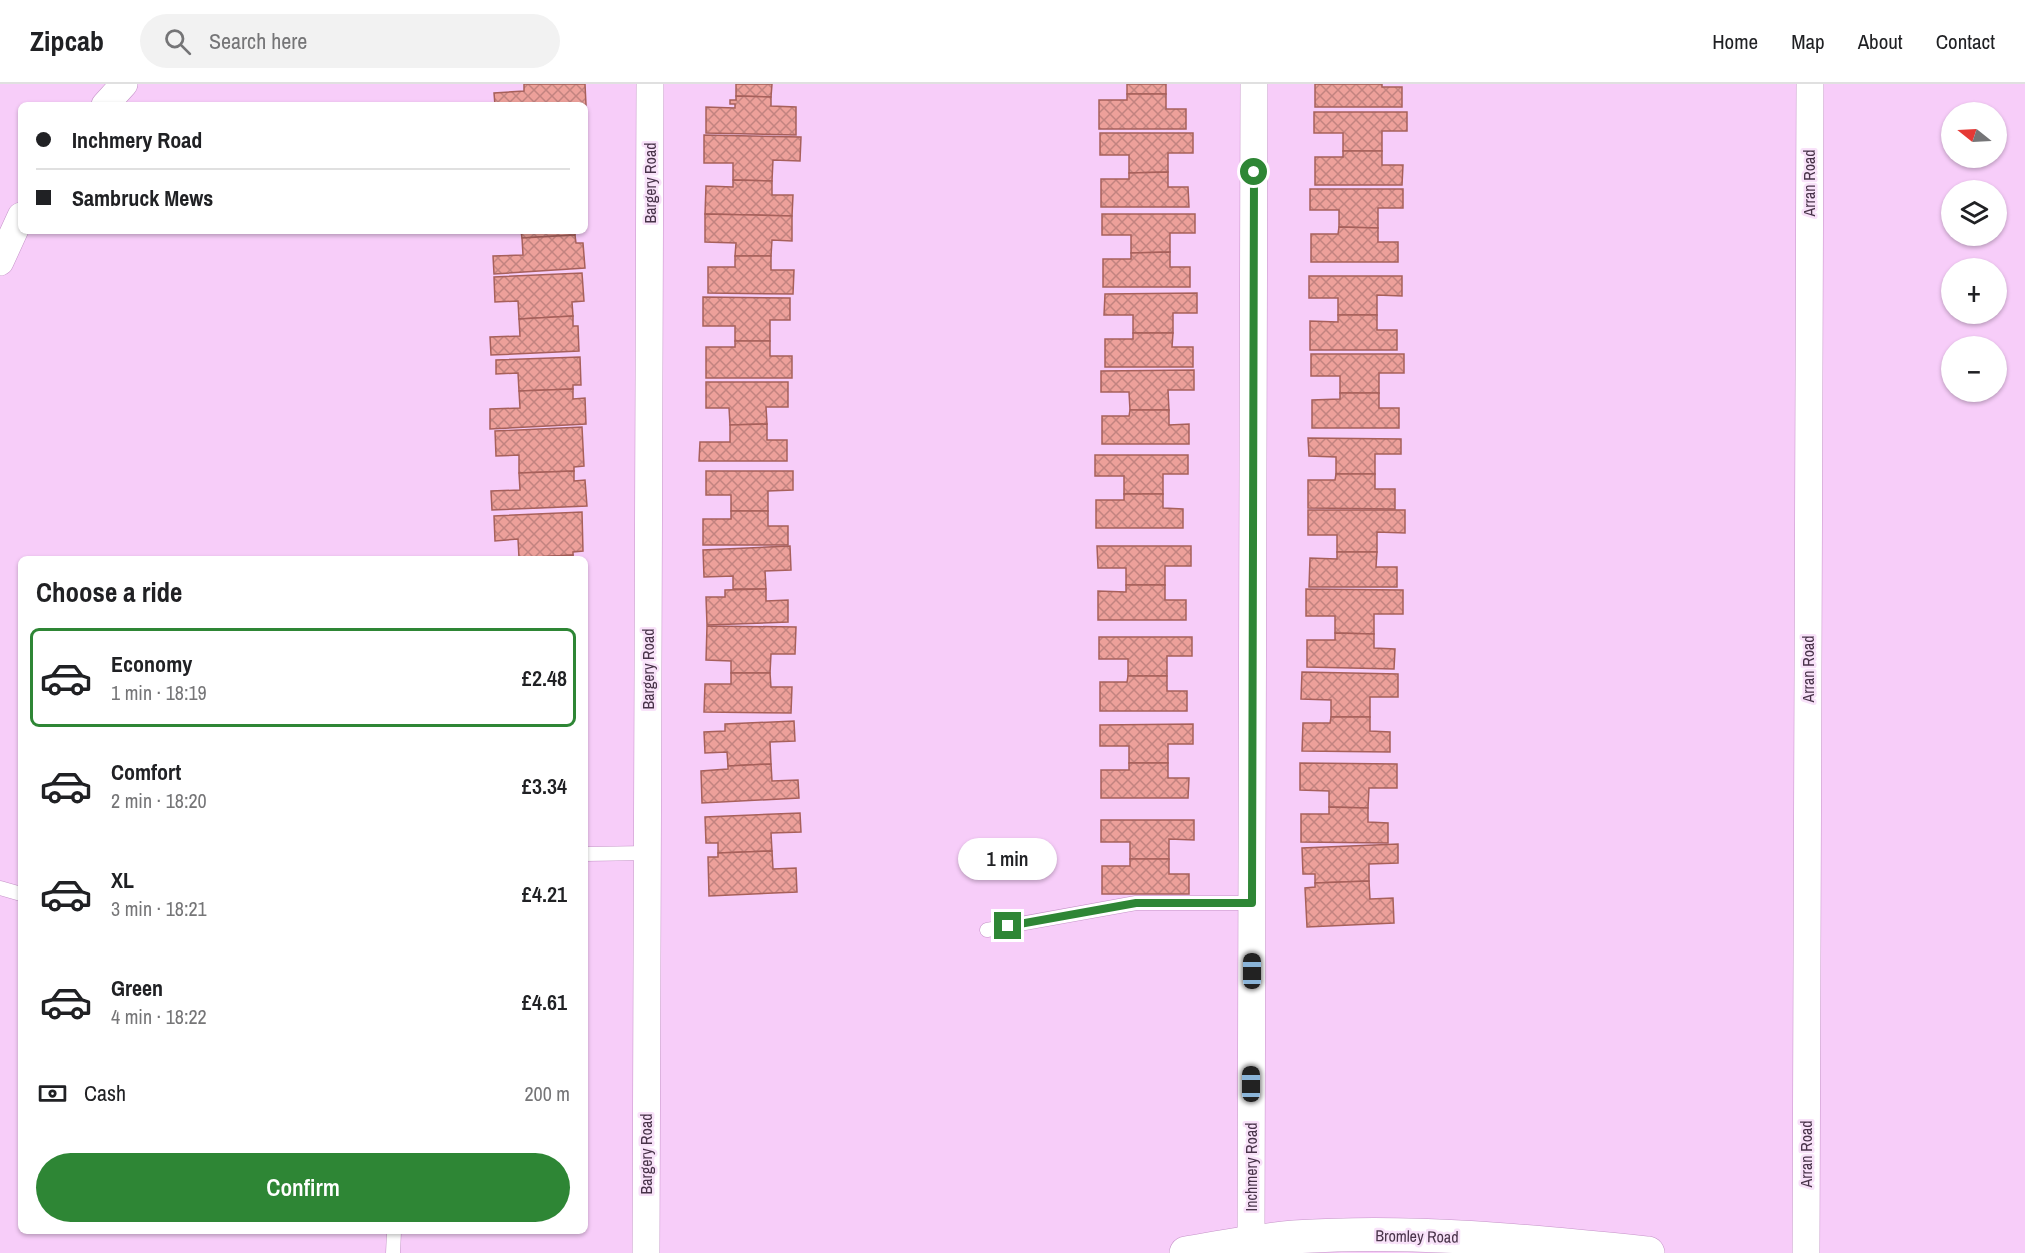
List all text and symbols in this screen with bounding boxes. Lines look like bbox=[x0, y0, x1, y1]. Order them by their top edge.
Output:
search box bbox=[140, 14, 560, 68]
text: Zipcab bbox=[30, 22, 104, 60]
icon: search bbox=[161, 25, 194, 58]
text: Search here bbox=[209, 26, 307, 56]
text: Home bbox=[1712, 27, 1758, 56]
text: Map bbox=[1791, 27, 1825, 56]
text: About bbox=[1858, 27, 1903, 56]
text: Contact bbox=[1936, 27, 1995, 56]
north arrow bbox=[1941, 102, 2007, 168]
map controls bbox=[1941, 102, 2007, 402]
text: Inchmery Road bbox=[72, 125, 202, 155]
street label: Bargery Road bbox=[639, 143, 661, 223]
street label: Arran Road bbox=[1798, 149, 1820, 218]
route start bbox=[1240, 158, 1267, 185]
button: layers bbox=[1941, 180, 2007, 246]
text: Sambruck Mews bbox=[72, 183, 213, 213]
button: + bbox=[1941, 258, 2007, 324]
button: − bbox=[1941, 336, 2007, 402]
text: Choose a ride bbox=[36, 574, 182, 610]
street label: Bargery Road bbox=[637, 629, 659, 709]
street label: Arran Road bbox=[1797, 635, 1819, 704]
text: Economy bbox=[111, 649, 192, 679]
icon: car bbox=[39, 651, 93, 705]
text: £2.48 bbox=[522, 663, 567, 693]
text: 1 min · 18:19 bbox=[111, 679, 207, 706]
text: Comfort bbox=[111, 757, 181, 787]
icon: car bbox=[39, 759, 93, 813]
text: £3.34 bbox=[522, 771, 567, 801]
text: 2 min · 18:20 bbox=[111, 787, 207, 814]
callout: 1 min bbox=[958, 839, 1058, 881]
text: 1 min bbox=[986, 845, 1029, 872]
text: XL bbox=[111, 865, 134, 895]
icon: car bbox=[39, 867, 93, 921]
text: £4.21 bbox=[522, 879, 567, 909]
text: 3 min · 18:21 bbox=[111, 895, 207, 922]
route end bbox=[994, 912, 1021, 939]
car bbox=[1243, 953, 1261, 989]
text: Green bbox=[111, 973, 163, 1003]
icon: car bbox=[39, 975, 93, 1029]
text: £4.61 bbox=[522, 987, 567, 1017]
text: 4 min · 18:22 bbox=[111, 1003, 207, 1030]
car bbox=[1242, 1066, 1260, 1102]
icon: cash bbox=[36, 1077, 69, 1110]
text: Cash bbox=[84, 1078, 126, 1108]
text: 200 m bbox=[524, 1080, 570, 1107]
street label: Bargery Road bbox=[635, 1114, 657, 1194]
street label: Arran Road bbox=[1795, 1120, 1817, 1189]
street label: Inchmery Road bbox=[1240, 1123, 1262, 1211]
button: Confirm bbox=[36, 1153, 570, 1222]
street label: Bromley Road bbox=[1375, 1224, 1459, 1248]

